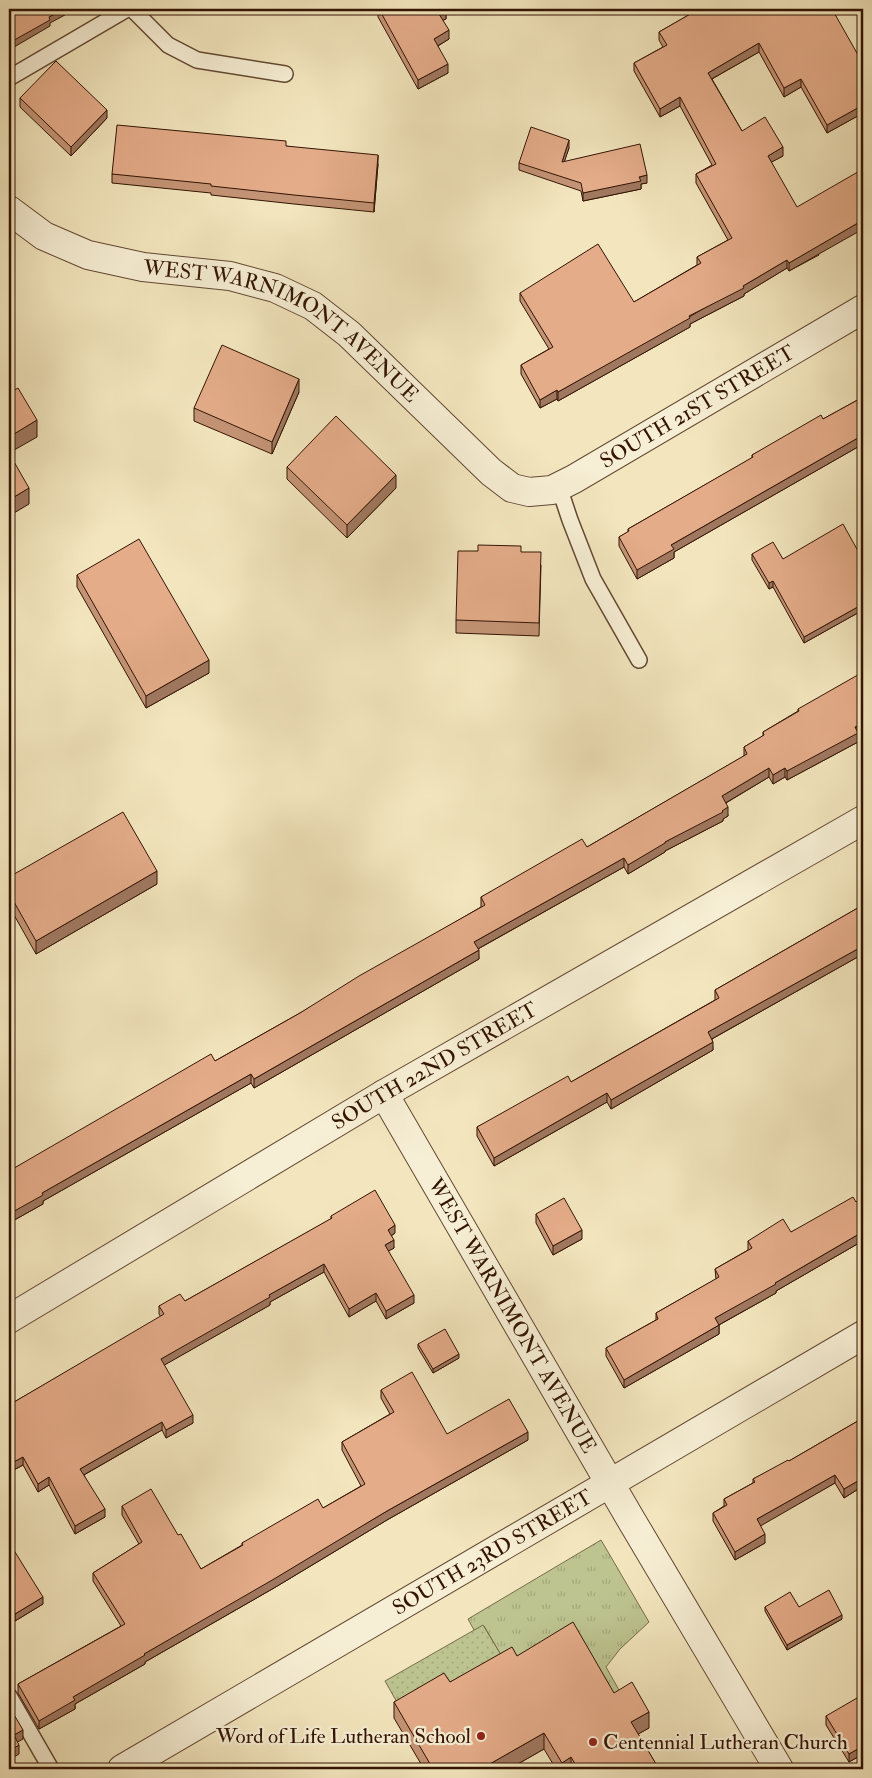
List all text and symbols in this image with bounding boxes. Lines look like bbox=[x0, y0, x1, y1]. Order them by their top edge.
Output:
street label: WEST WARNIMONT AVENUE bbox=[141, 254, 425, 408]
street label: SOUTH 21ST STREET bbox=[595, 339, 800, 474]
street label: SOUTH 22ND STREET bbox=[326, 996, 542, 1136]
street label: WEST WARNIMONT AVENUE bbox=[422, 1172, 603, 1458]
street label: SOUTH 23RD STREET bbox=[387, 1483, 597, 1621]
place label: Word of Life Lutheran School bbox=[215, 1723, 472, 1750]
place label: Centennial Lutheran Church bbox=[603, 1729, 848, 1756]
marker: Word of Life Lutheran School bbox=[475, 1730, 487, 1742]
marker: Centennial Lutheran Church bbox=[587, 1736, 599, 1748]

